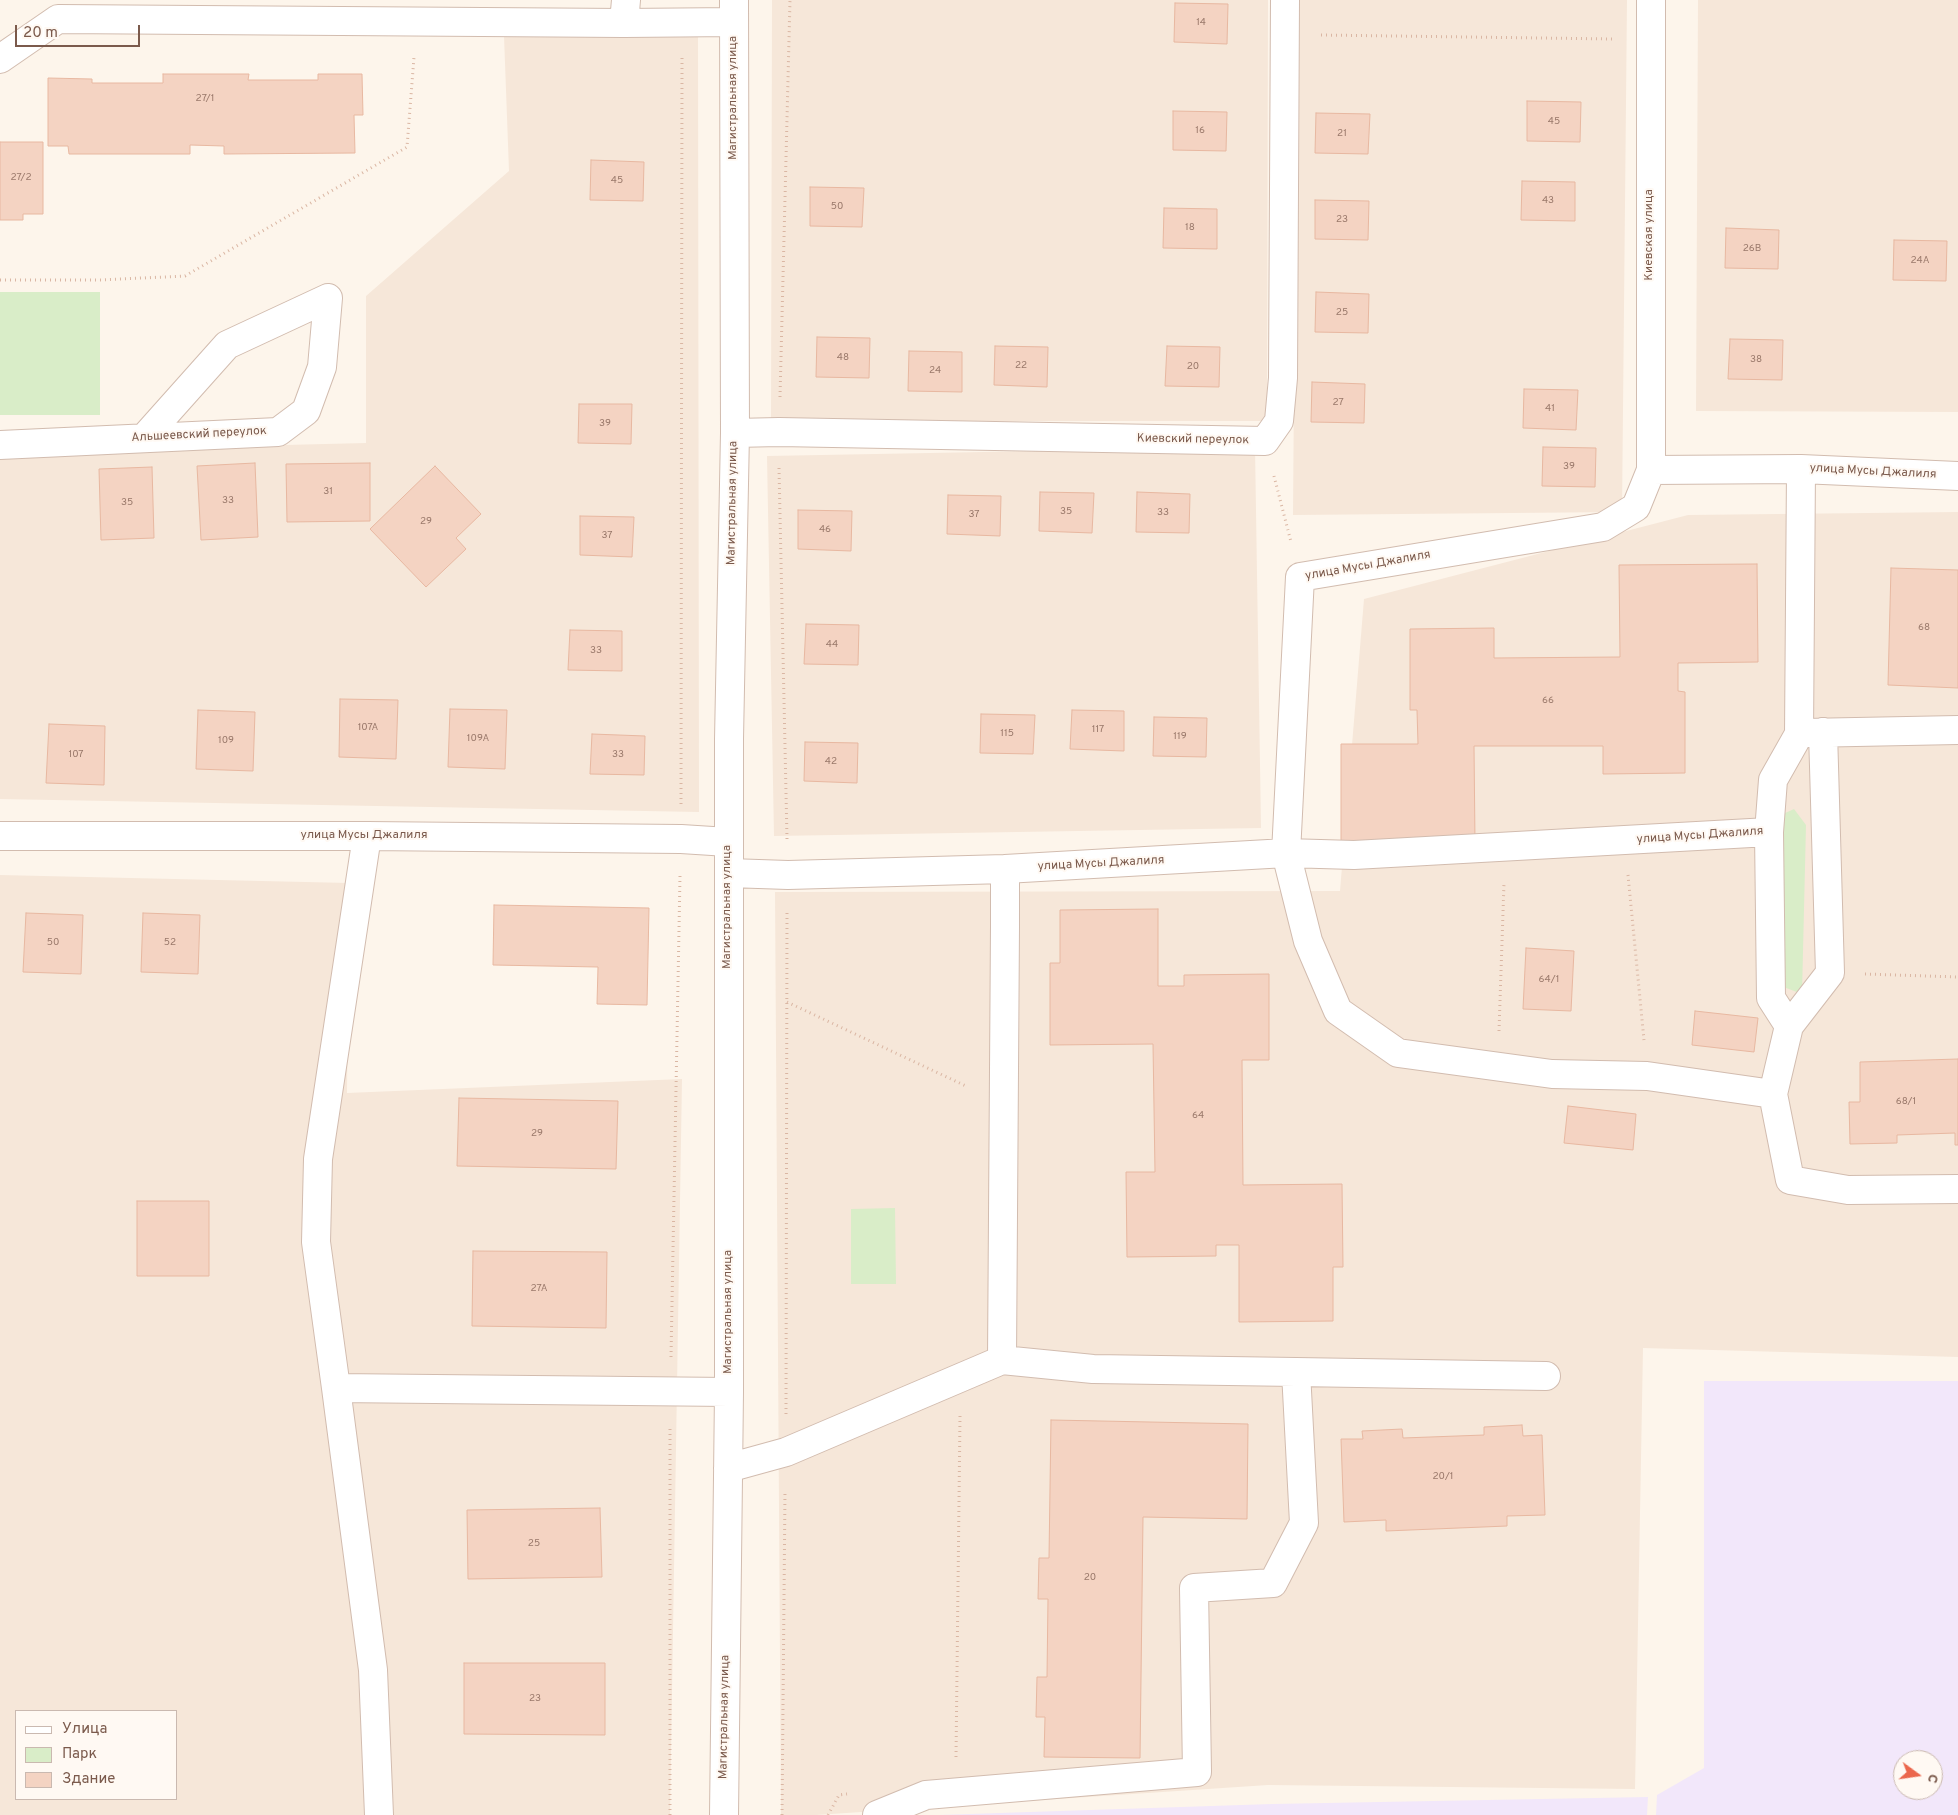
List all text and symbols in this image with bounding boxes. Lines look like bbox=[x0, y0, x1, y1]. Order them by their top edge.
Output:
scale bar bbox=[18, 15, 142, 47]
house number: 14 bbox=[1196, 17, 1206, 29]
text: 20 m bbox=[23, 24, 58, 43]
street label: Магистральная улица bbox=[727, 36, 741, 160]
house number: 27/1 bbox=[196, 93, 214, 105]
house number: 45 bbox=[1548, 116, 1560, 128]
house number: 16 bbox=[1195, 125, 1205, 137]
house number: 21 bbox=[1337, 128, 1347, 140]
house number: 27/2 bbox=[10, 172, 32, 184]
house number: 45 bbox=[611, 175, 623, 187]
street label: Киевская улица bbox=[1643, 189, 1657, 281]
house number: 43 bbox=[1542, 195, 1554, 207]
house number: 50 bbox=[831, 201, 843, 213]
house number: 23 bbox=[1336, 214, 1348, 226]
house number: 18 bbox=[1185, 222, 1195, 234]
house number: 26В bbox=[1743, 243, 1761, 255]
house number: 24А bbox=[1911, 255, 1929, 267]
house number: 25 bbox=[1336, 307, 1348, 319]
house number: 48 bbox=[837, 352, 849, 364]
house number: 38 bbox=[1750, 354, 1762, 366]
house number: 22 bbox=[1015, 360, 1027, 372]
house number: 20 bbox=[1187, 361, 1199, 373]
house number: 24 bbox=[929, 365, 941, 377]
house number: 27 bbox=[1332, 397, 1344, 409]
house number: 41 bbox=[1545, 403, 1555, 415]
house number: 39 bbox=[599, 418, 611, 430]
street label: Альшеевский переулок bbox=[131, 424, 267, 446]
street label: Киевский переулок bbox=[1137, 432, 1249, 448]
street label: Магистральная улица bbox=[725, 441, 741, 565]
house number: 39 bbox=[1563, 461, 1575, 473]
street label: улица Мусы Джалиля bbox=[1809, 461, 1937, 483]
house number: 31 bbox=[323, 486, 333, 498]
house number: 33 bbox=[222, 495, 234, 507]
house number: 35 bbox=[121, 497, 133, 509]
house number: 35 bbox=[1060, 506, 1072, 518]
house number: 33 bbox=[1157, 507, 1169, 519]
house number: 37 bbox=[968, 509, 980, 521]
house number: 29 bbox=[420, 516, 432, 528]
house number: 46 bbox=[819, 524, 831, 536]
house number: 37 bbox=[601, 530, 613, 542]
street label: улица Мусы Джалиля bbox=[1304, 548, 1432, 584]
house number: 68 bbox=[1918, 622, 1930, 634]
house number: 44 bbox=[826, 639, 838, 651]
house number: 33 bbox=[590, 645, 602, 657]
house number: 66 bbox=[1542, 695, 1554, 707]
house number: 107А bbox=[358, 722, 378, 734]
house number: 117 bbox=[1092, 724, 1104, 736]
house number: 115 bbox=[1000, 728, 1014, 740]
house number: 119 bbox=[1173, 731, 1187, 743]
house number: 109А bbox=[467, 733, 489, 745]
house number: 109 bbox=[218, 735, 234, 747]
house number: 107 bbox=[68, 749, 84, 761]
house number: 33 bbox=[612, 749, 624, 761]
house number: 42 bbox=[825, 756, 837, 768]
street label: улица Мусы Джалиля bbox=[1636, 824, 1764, 848]
street label: улица Мусы Джалиля bbox=[300, 829, 428, 843]
street label: Магистральная улица bbox=[721, 845, 735, 969]
street label: улица Мусы Джалиля bbox=[1037, 853, 1165, 875]
house number: 50 bbox=[47, 937, 59, 949]
house number: 52 bbox=[164, 937, 176, 949]
house number: 64/1 bbox=[1539, 974, 1559, 986]
house number: 68/1 bbox=[1896, 1096, 1916, 1108]
house number: 64 bbox=[1192, 1110, 1204, 1122]
house number: 29 bbox=[531, 1128, 543, 1140]
street label: Магистральная улица bbox=[722, 1250, 736, 1374]
house number: 27А bbox=[531, 1283, 547, 1295]
house number: 20/1 bbox=[1432, 1471, 1454, 1483]
house number: 25 bbox=[528, 1538, 540, 1550]
house number: 20 bbox=[1084, 1572, 1096, 1584]
street label: Магистральная улица bbox=[717, 1655, 733, 1779]
house number: 23 bbox=[529, 1693, 541, 1705]
legend bbox=[15, 1710, 178, 1800]
text: Улица bbox=[62, 1720, 107, 1739]
text: Парк bbox=[62, 1745, 97, 1764]
north arrow bbox=[1893, 1750, 1943, 1800]
text: Здание bbox=[62, 1770, 115, 1789]
text: С bbox=[1923, 1772, 1941, 1785]

